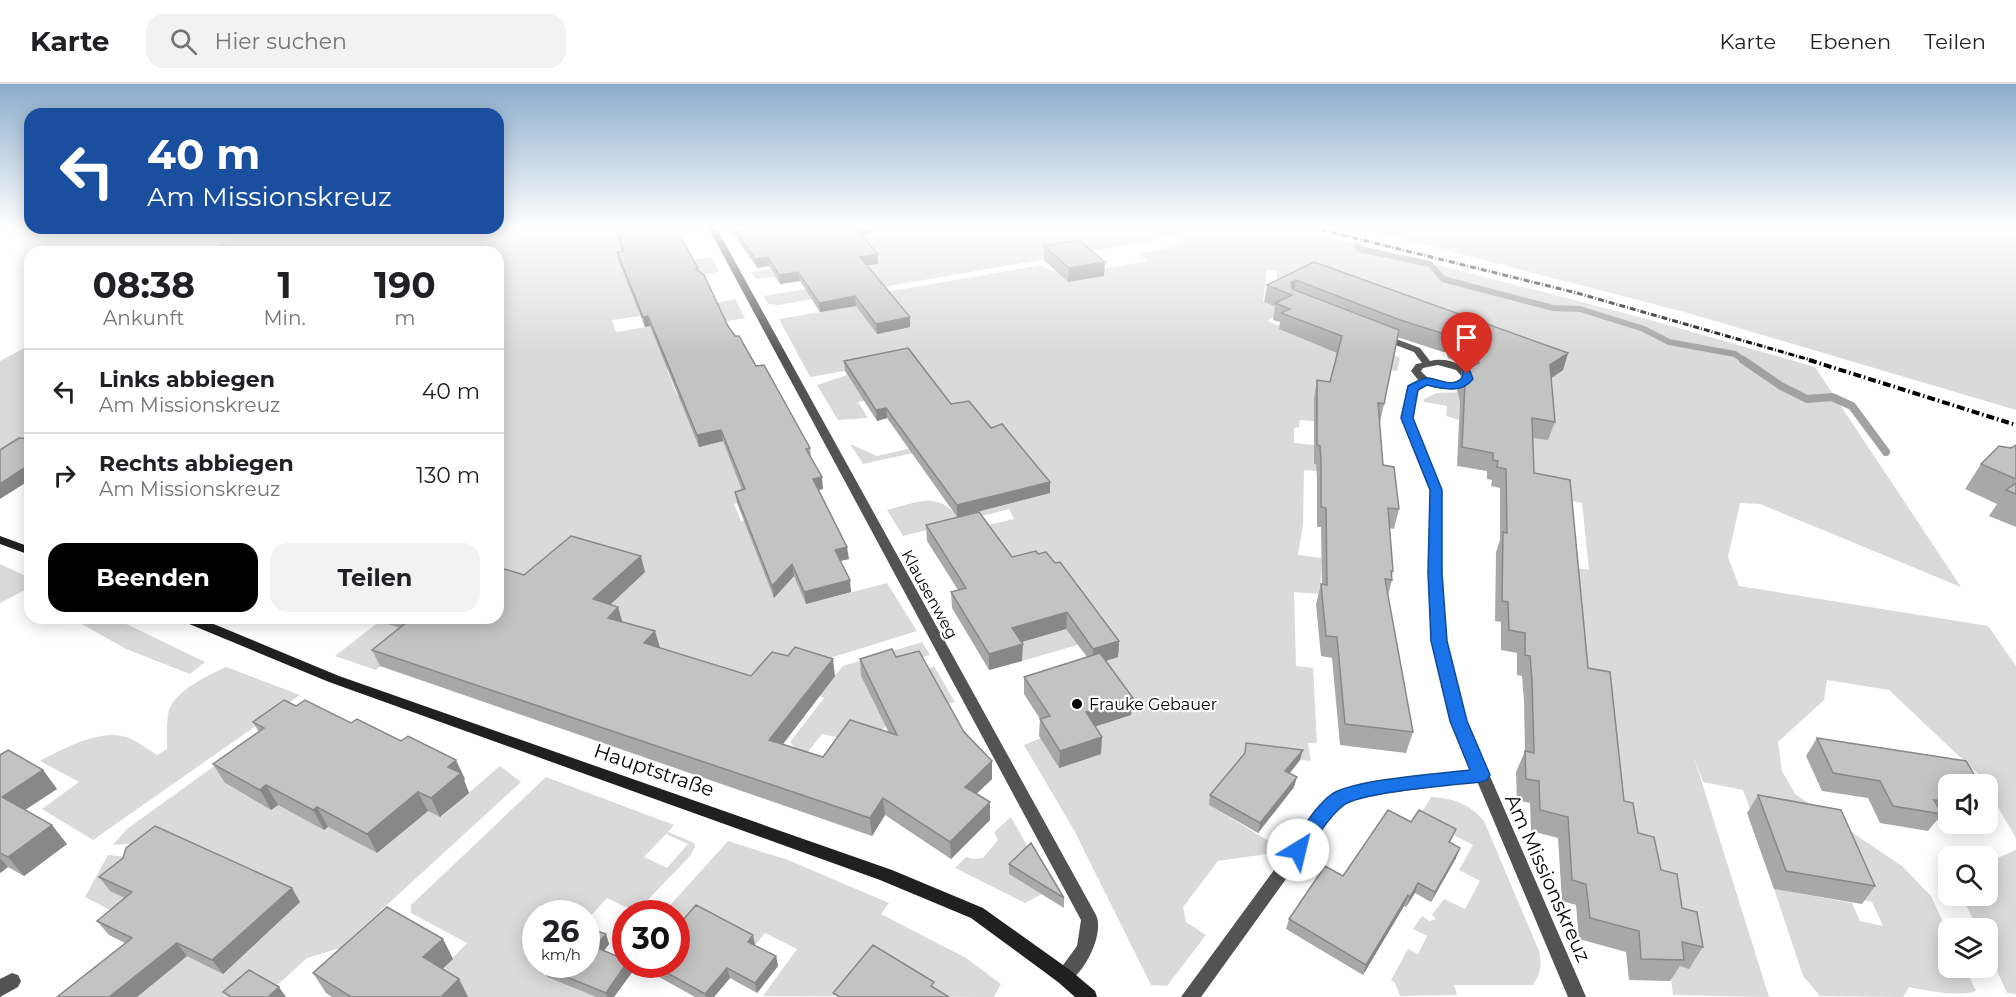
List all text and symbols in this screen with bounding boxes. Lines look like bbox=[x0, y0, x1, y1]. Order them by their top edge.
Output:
search box bbox=[146, 14, 566, 68]
text: Karte bbox=[30, 24, 110, 58]
icon: search bbox=[167, 25, 200, 58]
text: Hier suchen bbox=[215, 28, 347, 55]
text: Karte bbox=[1720, 29, 1776, 54]
text: Ebenen bbox=[1809, 29, 1891, 54]
text: Teilen bbox=[1924, 29, 1986, 54]
text: 40 m bbox=[147, 128, 260, 180]
icon: left bbox=[48, 132, 126, 210]
text: Am Missionskreuz bbox=[147, 180, 392, 213]
text: 08:38 bbox=[92, 263, 195, 307]
text: 1 bbox=[278, 263, 292, 307]
text: 190 bbox=[374, 263, 436, 307]
text: Ankunft bbox=[103, 306, 184, 330]
text: Min. bbox=[263, 306, 306, 330]
text: m bbox=[394, 306, 415, 330]
pin bbox=[1441, 312, 1492, 374]
icon: arrive bbox=[1450, 321, 1483, 354]
text: Links abbiegen bbox=[99, 366, 275, 393]
icon: left bbox=[48, 375, 81, 408]
text: 40 m bbox=[422, 378, 480, 405]
text: Am Missionskreuz bbox=[99, 393, 280, 417]
text: Rechts abbiegen bbox=[99, 450, 294, 477]
icon: right bbox=[48, 459, 81, 492]
text: 130 m bbox=[416, 462, 480, 489]
text: Am Missionskreuz bbox=[99, 477, 280, 501]
button: Beenden bbox=[48, 543, 258, 612]
button: Teilen bbox=[270, 543, 480, 612]
street label: Klausenweg bbox=[897, 547, 962, 642]
place label: Frauke Gebauer bbox=[1089, 695, 1217, 714]
marker: Frauke Gebauer bbox=[1070, 697, 1084, 711]
street label: Hauptstraße bbox=[591, 738, 717, 802]
map controls bbox=[1938, 774, 1998, 978]
button: sound bbox=[1938, 774, 1998, 834]
street label: Am Missionskreuz bbox=[1500, 790, 1596, 966]
position arrow bbox=[1266, 818, 1330, 882]
button: search bbox=[1938, 846, 1998, 906]
speed limit sign: 30 bbox=[612, 900, 690, 978]
text: 26 bbox=[543, 913, 579, 950]
button: layers bbox=[1938, 918, 1998, 978]
text: km/h bbox=[541, 945, 581, 964]

